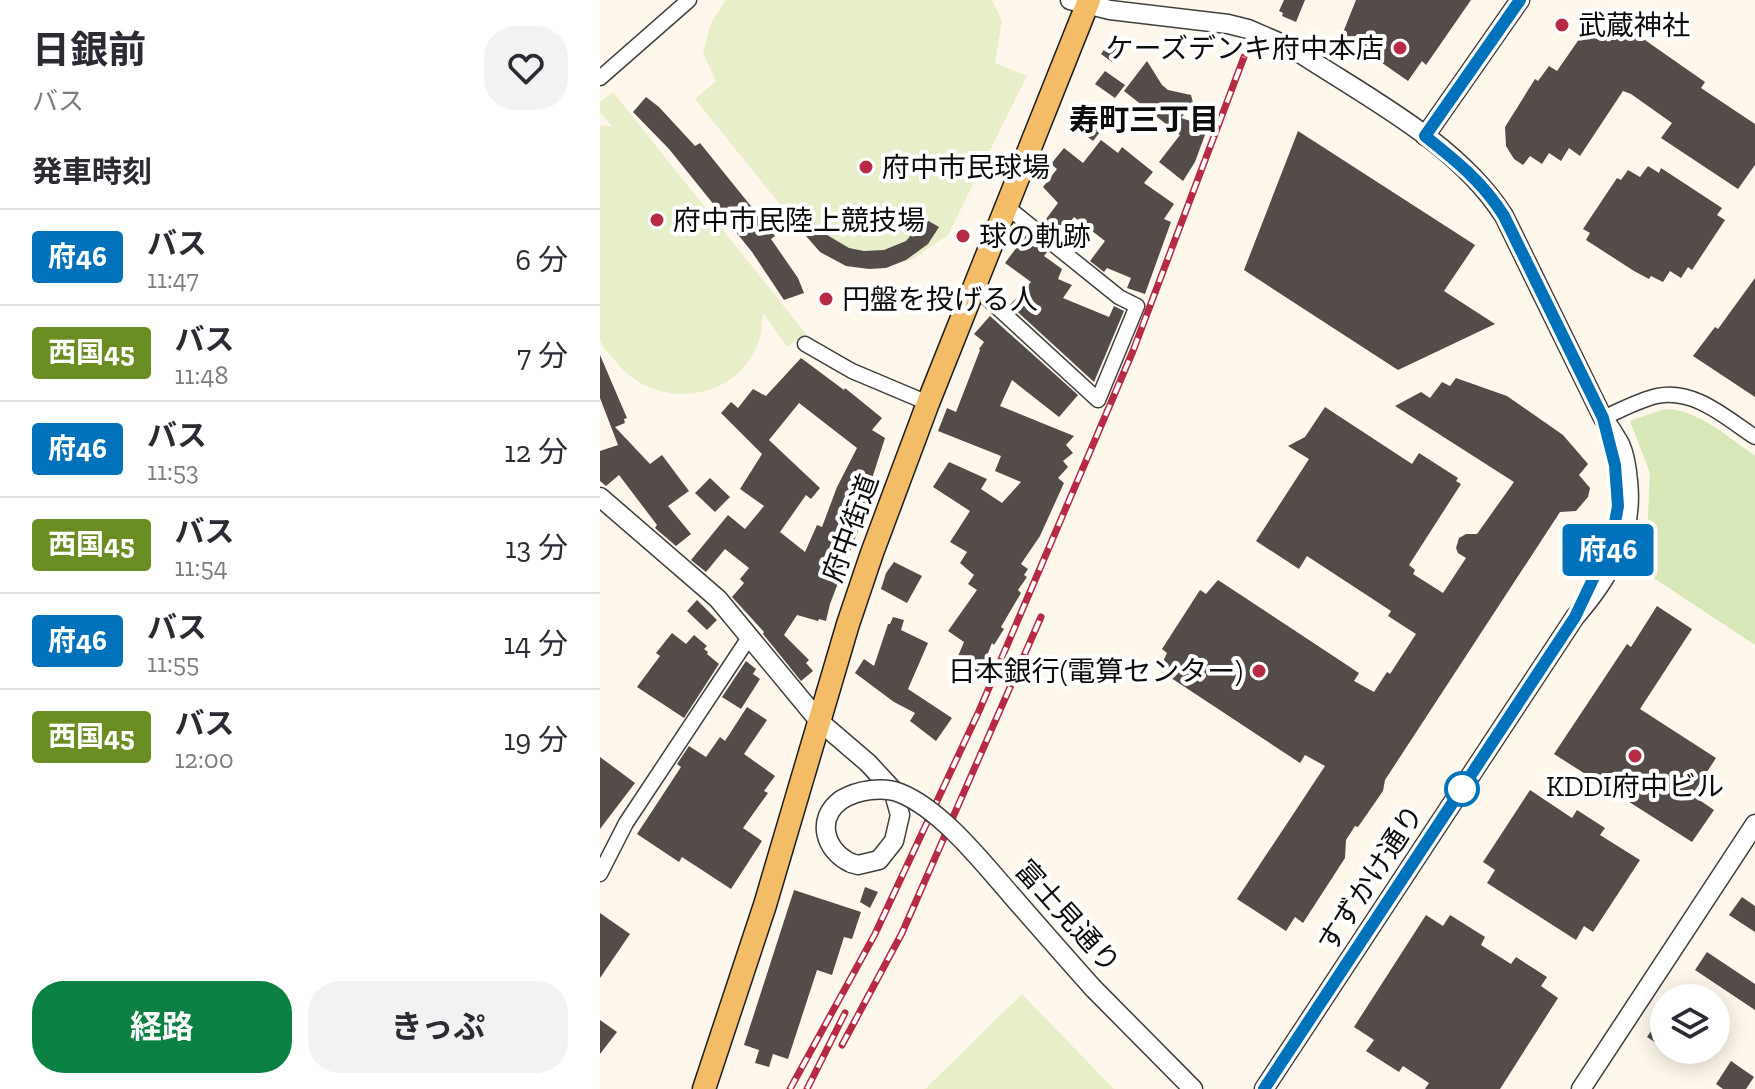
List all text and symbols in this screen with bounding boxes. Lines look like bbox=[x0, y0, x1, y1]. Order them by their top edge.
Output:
place label: 武蔵神社 bbox=[1578, 9, 1690, 42]
marker: 武蔵神社 bbox=[1553, 16, 1571, 34]
button: heart bbox=[484, 26, 568, 110]
text: 日銀前 bbox=[32, 27, 146, 73]
place label: ケーズデンキ府中本店 bbox=[1105, 32, 1384, 65]
marker: ケーズデンキ府中本店 bbox=[1391, 39, 1409, 57]
text: バス bbox=[32, 85, 84, 117]
district label: 寿町三丁目 bbox=[1069, 102, 1219, 138]
place label: 府中市民球場 bbox=[882, 151, 1050, 184]
text: 発車時刻 bbox=[32, 154, 152, 190]
marker: 府中市民球場 bbox=[857, 158, 875, 176]
place label: 府中市民陸上競技場 bbox=[673, 204, 925, 237]
marker: 府中市民陸上競技場 bbox=[648, 211, 666, 229]
place label: 球の軌跡 bbox=[979, 220, 1091, 253]
text: バス bbox=[147, 226, 207, 262]
marker: 球の軌跡 bbox=[954, 227, 972, 245]
text: 府46 bbox=[48, 240, 107, 273]
text: 6 分 bbox=[515, 242, 568, 278]
text: 11:47 bbox=[147, 263, 199, 295]
place label: 円盤を投げる人 bbox=[842, 283, 1038, 316]
marker: 円盤を投げる人 bbox=[817, 290, 835, 308]
text: バス bbox=[175, 322, 235, 358]
text: 西国45 bbox=[48, 336, 135, 369]
text: 7 分 bbox=[517, 338, 568, 374]
text: 11:48 bbox=[175, 359, 228, 391]
text: バス bbox=[147, 418, 207, 454]
text: 府46 bbox=[48, 432, 107, 465]
text: 12 分 bbox=[504, 434, 568, 470]
text: 11:53 bbox=[147, 455, 199, 487]
street label: 府中街道 bbox=[816, 470, 885, 586]
text: バス bbox=[175, 514, 235, 550]
line badge: 府46 bbox=[1562, 524, 1654, 576]
text: 西国45 bbox=[48, 528, 135, 561]
text: 13 分 bbox=[505, 530, 568, 566]
text: 府46 bbox=[1579, 533, 1637, 566]
text: 11:54 bbox=[175, 551, 228, 583]
text: バス bbox=[147, 610, 207, 646]
text: 府46 bbox=[48, 624, 107, 657]
text: 14 分 bbox=[503, 626, 568, 662]
text: 11:55 bbox=[147, 647, 199, 679]
place label: 日本銀行(電算センター) bbox=[948, 655, 1243, 688]
marker: 日本銀行(電算センター) bbox=[1250, 662, 1268, 680]
text: バス bbox=[175, 706, 235, 742]
text: 西国45 bbox=[48, 720, 135, 753]
text: 19 分 bbox=[504, 722, 568, 758]
text: 12:00 bbox=[175, 743, 234, 775]
marker: KDDI府中ビル bbox=[1626, 747, 1644, 765]
place label: KDDI府中ビル bbox=[1546, 770, 1724, 803]
unlabelled marker bbox=[1445, 772, 1479, 806]
street label: すずかけ通り bbox=[1311, 799, 1430, 958]
street label: 富士見通り bbox=[1009, 853, 1127, 979]
button: 経路 bbox=[32, 981, 292, 1073]
button: きっぷ bbox=[308, 981, 568, 1073]
map controls bbox=[1650, 984, 1730, 1064]
button: layers bbox=[1650, 984, 1730, 1064]

